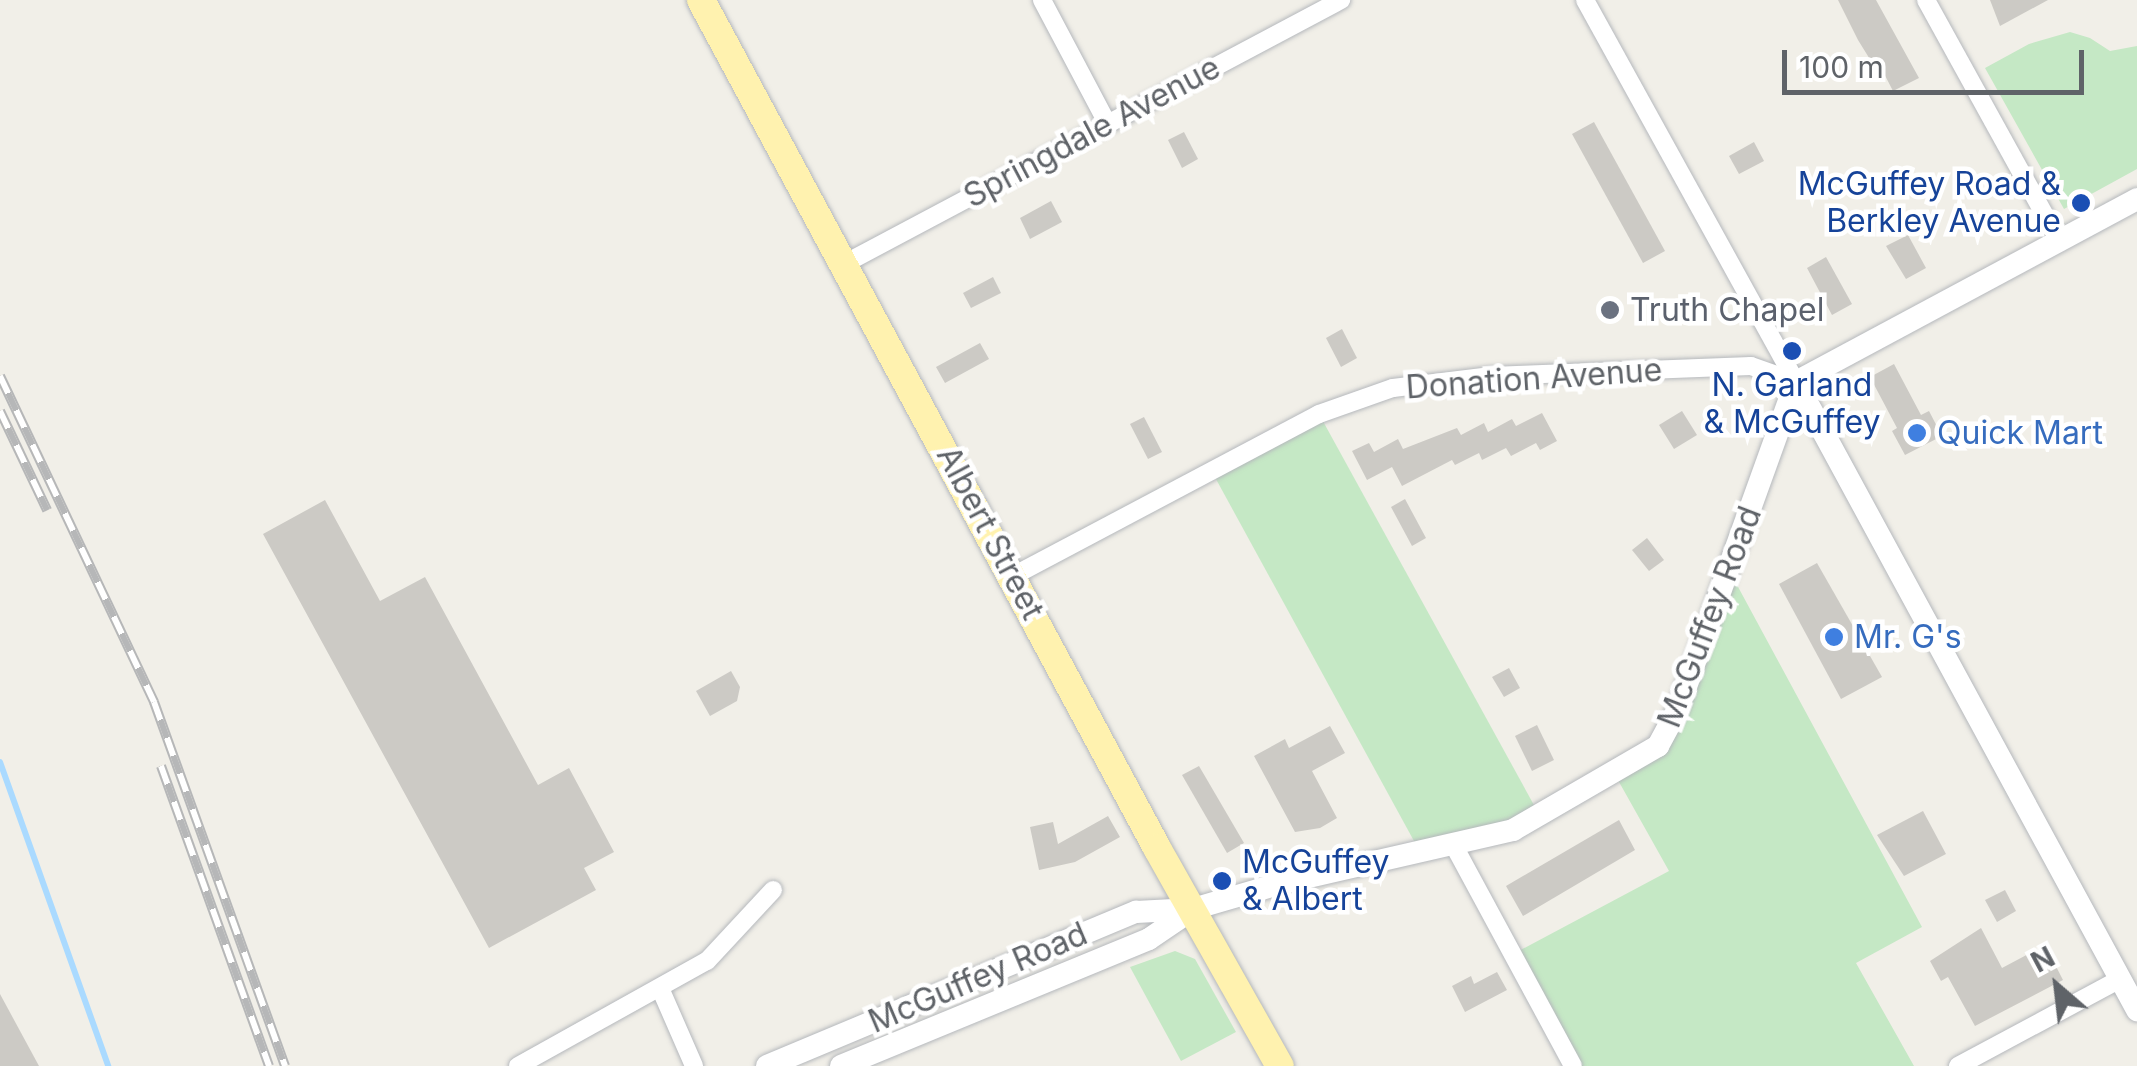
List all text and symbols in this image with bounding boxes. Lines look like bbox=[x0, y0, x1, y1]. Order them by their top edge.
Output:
scale bar bbox=[1787, 30, 2090, 92]
street label: Springdale Avenue bbox=[957, 48, 1227, 216]
text: 100 m bbox=[1799, 49, 1884, 85]
place label: McGuffey Road & Berkley Avenue bbox=[1798, 166, 2061, 241]
marker: McGuffey Road & Berkley Avenue bbox=[2070, 192, 2092, 214]
place label: Truth Chapel bbox=[1630, 291, 1824, 329]
marker: Truth Chapel bbox=[1599, 299, 1621, 321]
marker: N. Garland & McGuffey bbox=[1781, 340, 1803, 362]
street label: Donation Avenue bbox=[1405, 351, 1663, 407]
place label: N. Garland & McGuffey bbox=[1703, 367, 1881, 442]
place label: Quick Mart bbox=[1937, 414, 2103, 452]
marker: Quick Mart bbox=[1906, 422, 1928, 444]
street label: Albert Street bbox=[928, 440, 1052, 626]
street label: McGuffey Road bbox=[1650, 501, 1770, 733]
place label: Mr. G's bbox=[1854, 618, 1962, 656]
marker: Mr. G's bbox=[1823, 626, 1845, 648]
place label: McGuffey & Albert bbox=[1242, 844, 1390, 919]
marker: McGuffey & Albert bbox=[1211, 870, 1233, 892]
street label: McGuffey Road bbox=[863, 915, 1093, 1041]
north arrow bbox=[2007, 936, 2107, 1036]
text: N bbox=[2026, 939, 2060, 980]

